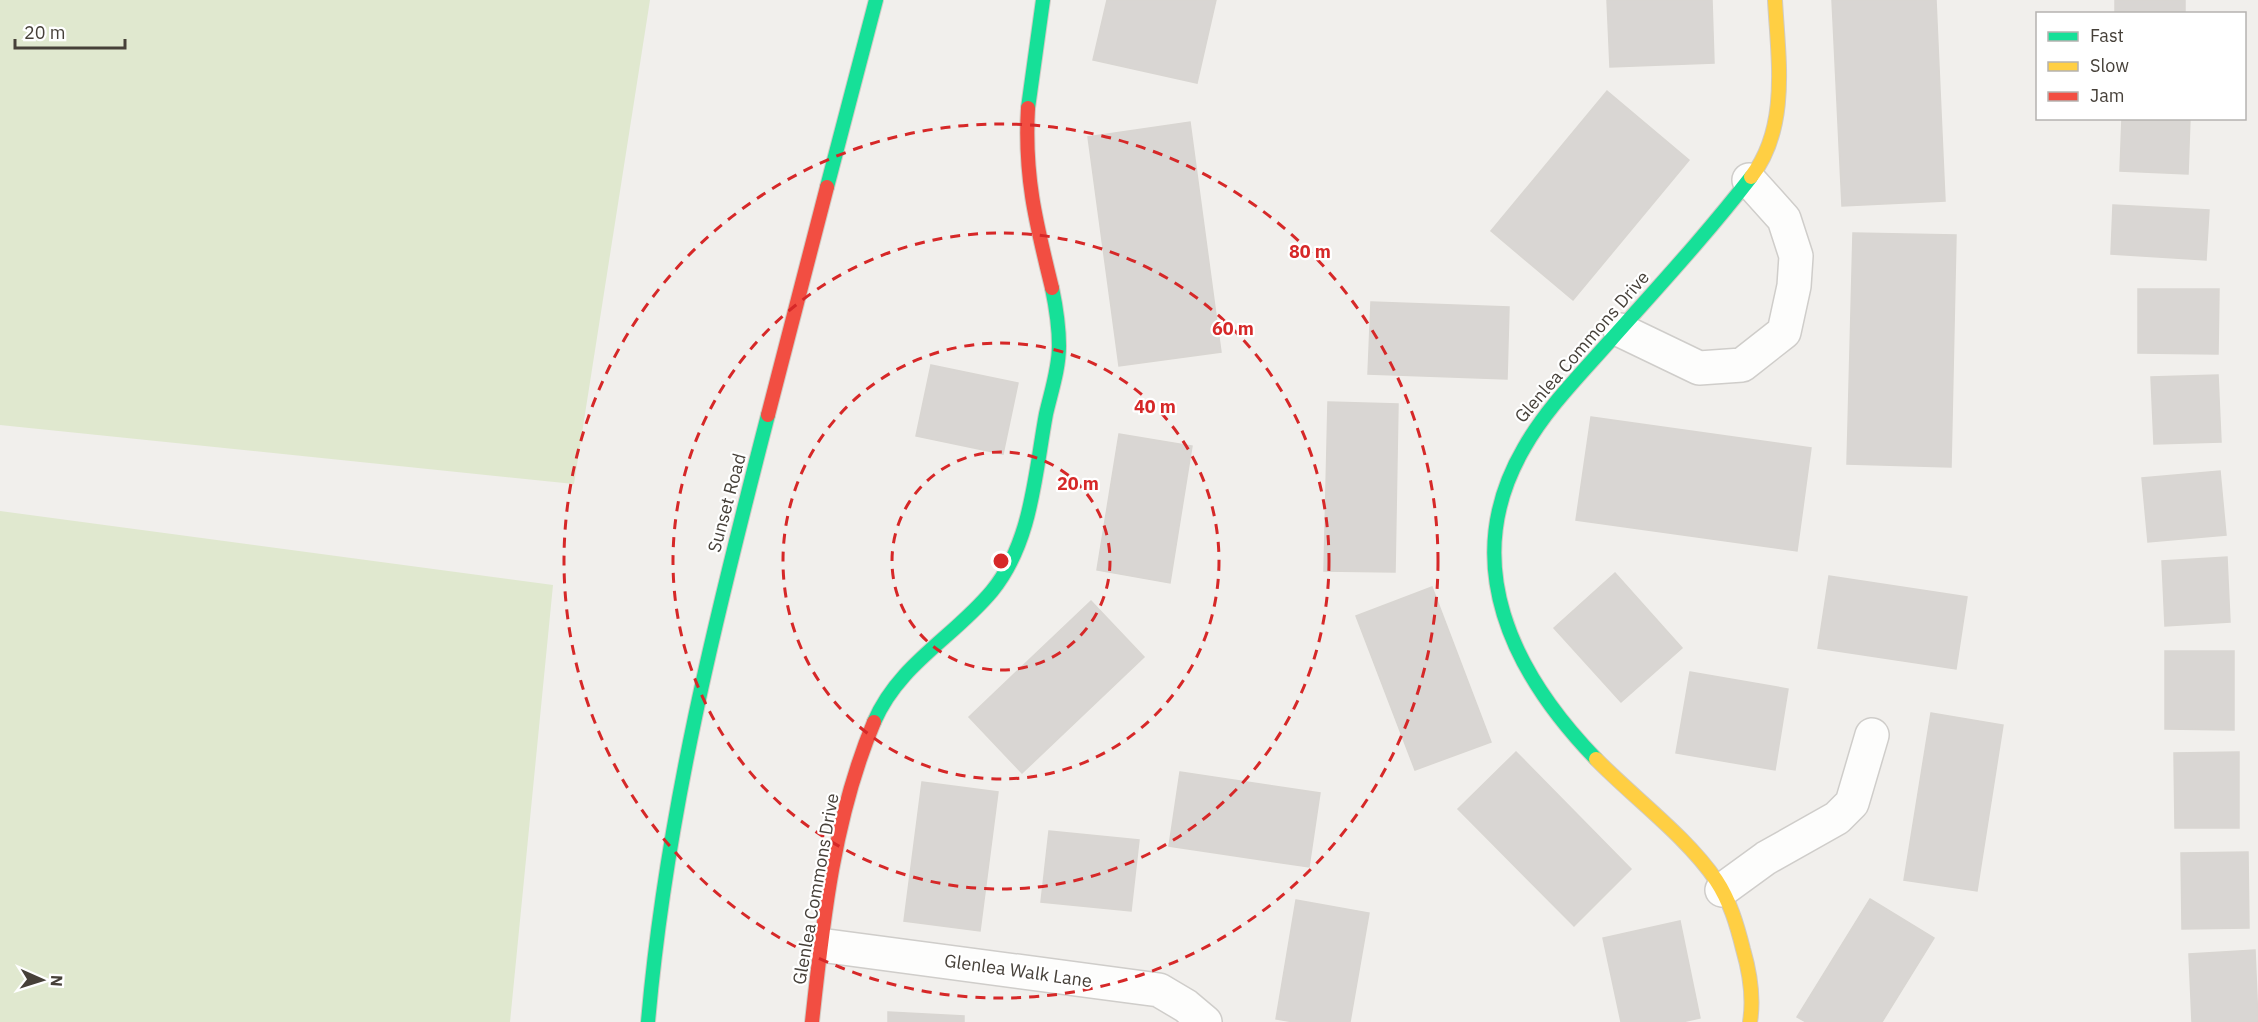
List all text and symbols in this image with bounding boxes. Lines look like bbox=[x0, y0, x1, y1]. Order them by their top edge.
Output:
scale bar bbox=[15, 12, 124, 50]
legend bbox=[2036, 12, 2246, 120]
text: 20 m bbox=[24, 21, 66, 44]
text: Fast bbox=[2090, 24, 2124, 47]
text: Slow bbox=[2090, 54, 2129, 77]
text: Jam bbox=[2090, 84, 2125, 107]
text: 80 m bbox=[1289, 240, 1331, 263]
street label: Glenlea Commons Drive bbox=[1509, 266, 1654, 427]
text: 60 m bbox=[1212, 317, 1254, 340]
text: 40 m bbox=[1134, 395, 1176, 418]
street label: Sunset Road bbox=[702, 451, 751, 555]
text: 20 m bbox=[1057, 472, 1099, 495]
centre of rings bbox=[991, 551, 1011, 571]
street label: Glenlea Commons Drive bbox=[787, 791, 844, 986]
street label: Glenlea Walk Lane bbox=[943, 949, 1094, 992]
north arrow bbox=[12, 950, 72, 1010]
text: N bbox=[47, 974, 67, 987]

